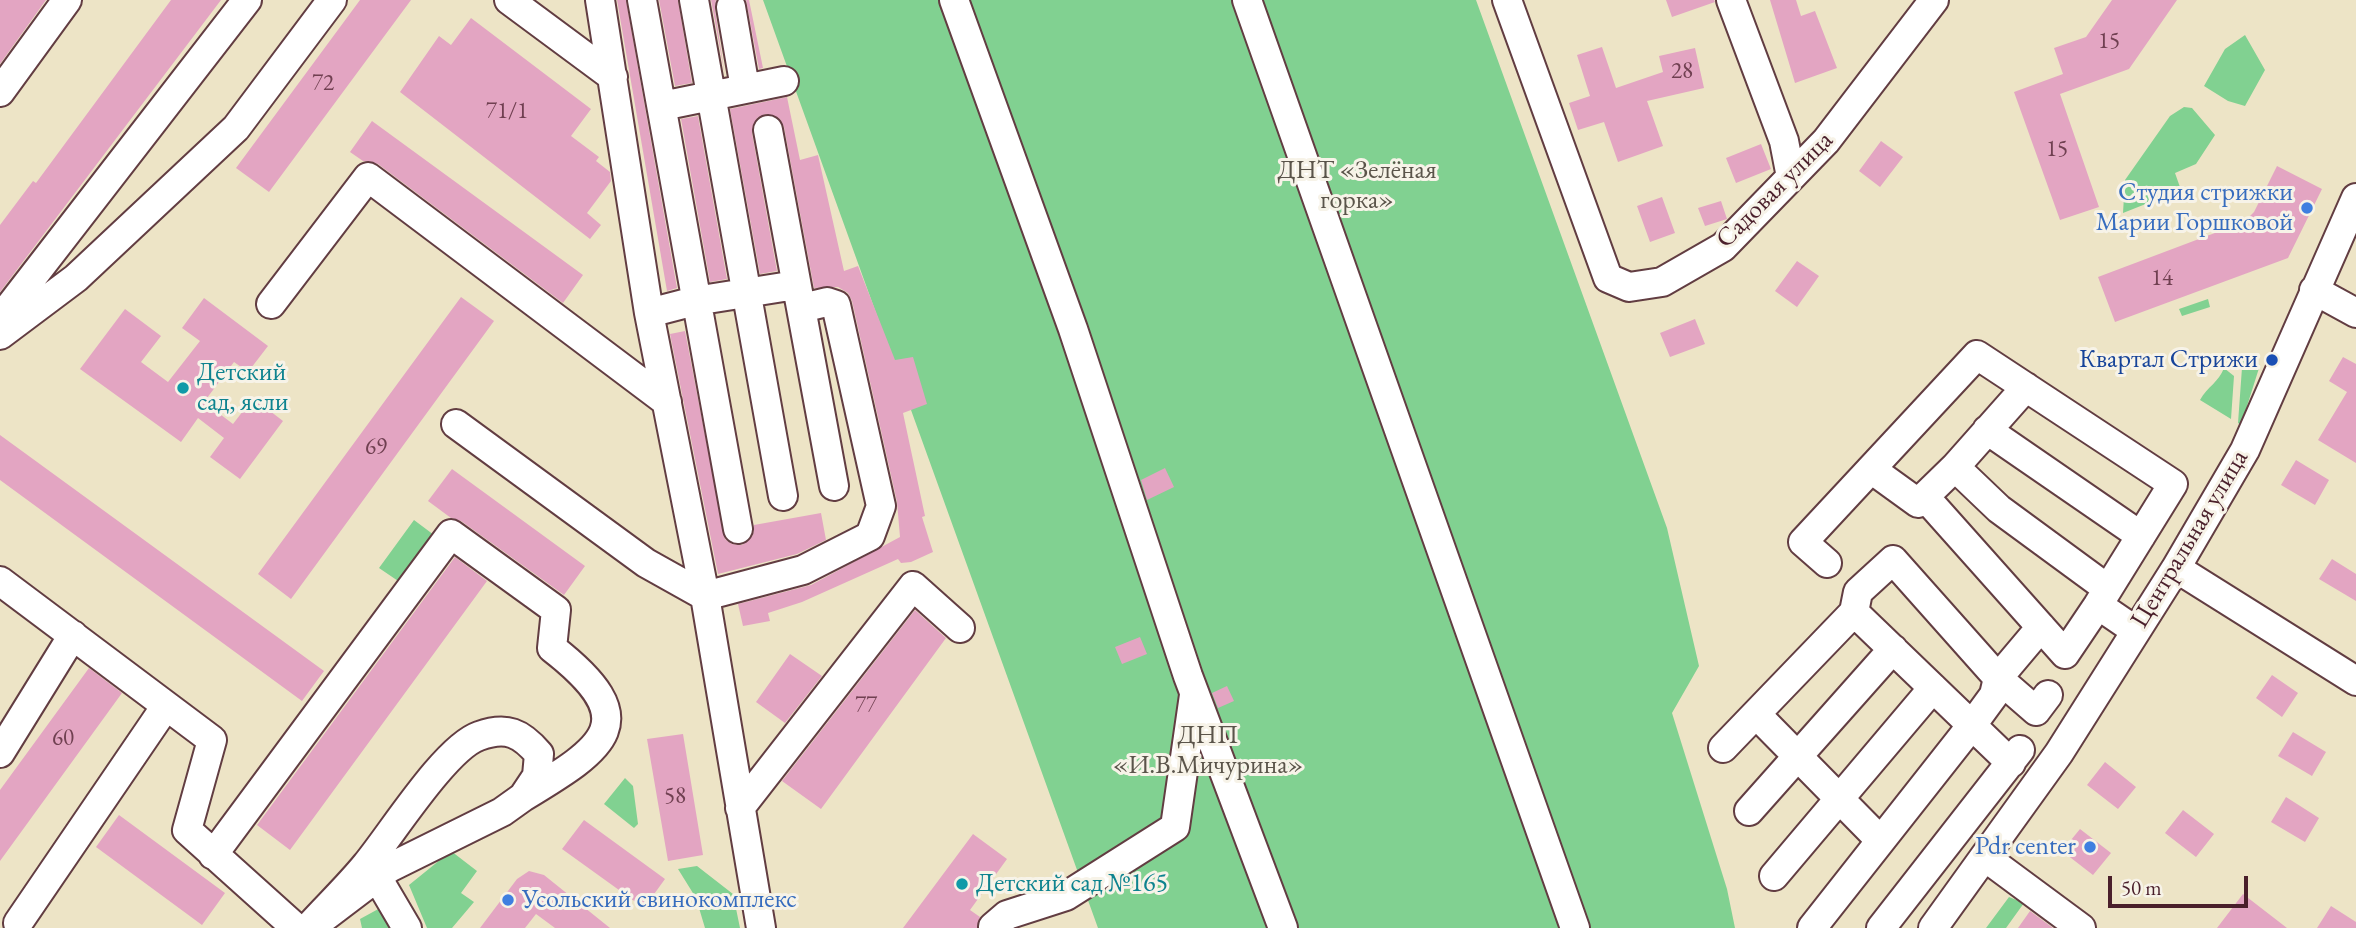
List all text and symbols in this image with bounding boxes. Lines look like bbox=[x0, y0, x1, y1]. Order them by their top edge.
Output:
house number: 15 bbox=[2098, 28, 2120, 56]
house number: 28 bbox=[1671, 58, 1693, 86]
house number: 72 bbox=[312, 70, 334, 98]
house number: 71/1 bbox=[486, 98, 528, 126]
street label: Садовая улица bbox=[1710, 125, 1840, 255]
house number: 15 bbox=[2046, 136, 2068, 164]
park label: ДНТ «Зелёная горка» bbox=[1277, 155, 1437, 216]
place label: Студия стрижки Марии Горшковой bbox=[2096, 177, 2293, 238]
marker: Студия стрижки Марии Горшковой bbox=[2299, 200, 2315, 216]
house number: 14 bbox=[2151, 265, 2173, 293]
place label: Квартал Стрижи bbox=[2079, 344, 2258, 376]
marker: Квартал Стрижи bbox=[2264, 352, 2280, 368]
place label: Детский сад, ясли bbox=[197, 357, 288, 418]
marker: Детский сад, ясли bbox=[175, 380, 191, 396]
house number: 69 bbox=[365, 434, 387, 462]
street label: Центральная улица bbox=[2125, 444, 2255, 634]
house number: 77 bbox=[855, 692, 877, 720]
park label: ДНП «И.В.Мичурина» bbox=[1113, 720, 1303, 782]
house number: 60 bbox=[52, 725, 74, 753]
house number: 58 bbox=[664, 783, 686, 811]
place label: Pdr center bbox=[1975, 831, 2076, 863]
marker: Pdr center bbox=[2082, 839, 2098, 855]
scale bar bbox=[2111, 862, 2251, 906]
place label: Детский сад №165 bbox=[976, 868, 1168, 900]
text: 50 m bbox=[2121, 874, 2162, 901]
marker: Детский сад №165 bbox=[954, 876, 970, 892]
place label: Усольский свинокомплекс bbox=[522, 884, 797, 916]
marker: Усольский свинокомплекс bbox=[500, 892, 516, 908]

